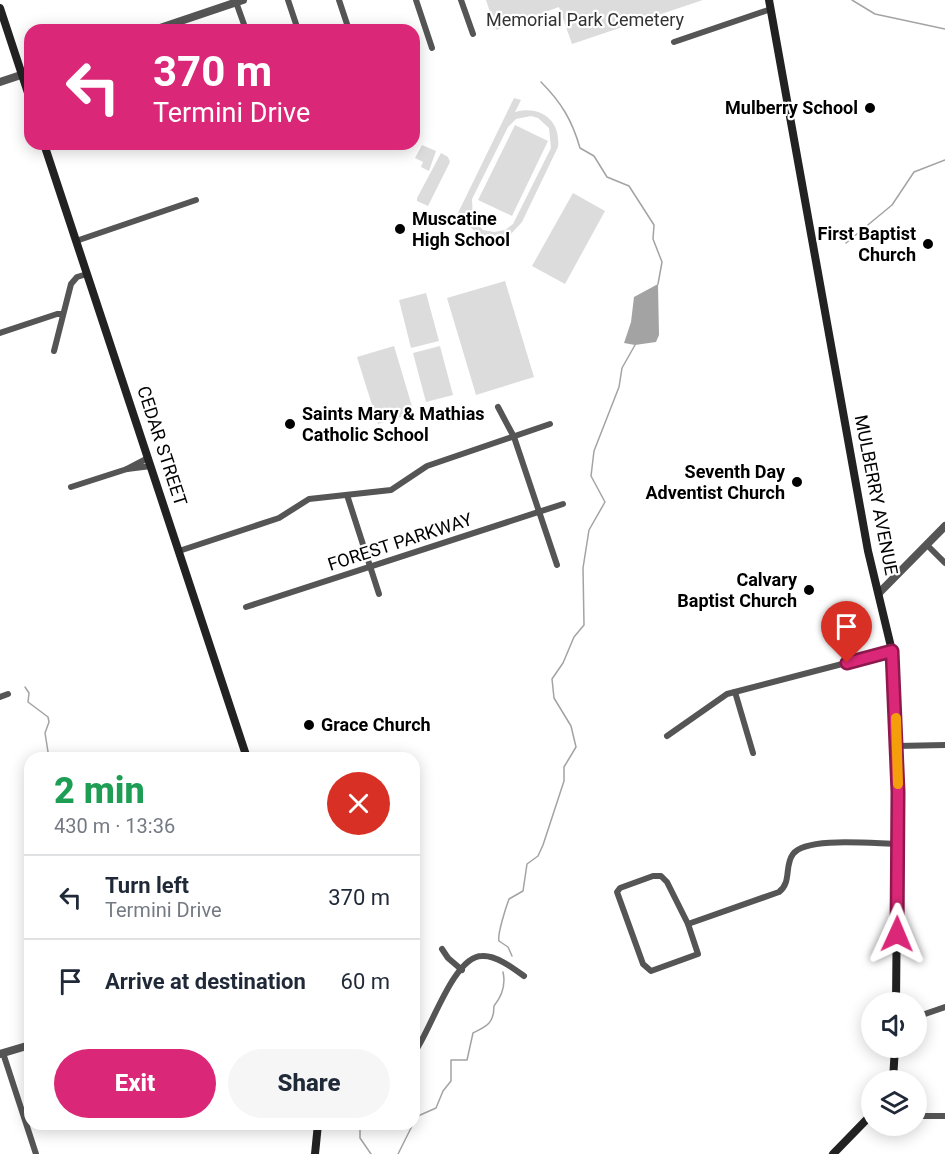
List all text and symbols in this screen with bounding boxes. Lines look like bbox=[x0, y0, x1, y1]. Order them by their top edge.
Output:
park label: Memorial Park Cemetery bbox=[486, 9, 684, 30]
text: 370 m bbox=[153, 47, 272, 96]
icon: left bbox=[54, 48, 132, 126]
text: Termini Drive bbox=[153, 97, 310, 129]
place label: Mulberry School bbox=[725, 97, 858, 118]
marker: Mulberry School bbox=[863, 101, 877, 115]
place label: Muscatine High School bbox=[412, 208, 510, 250]
marker: Muscatine High School bbox=[393, 222, 407, 236]
place label: First Baptist Church bbox=[818, 223, 916, 265]
marker: First Baptist Church bbox=[921, 237, 935, 251]
street label: CEDAR STREET bbox=[133, 383, 192, 509]
place label: Saints Mary & Mathias Catholic School bbox=[302, 403, 485, 445]
street label: MULBERRY AVENUE bbox=[851, 413, 902, 577]
marker: Saints Mary & Mathias Catholic School bbox=[283, 417, 297, 431]
place label: Seventh Day Adventist Church bbox=[645, 461, 786, 503]
marker: Seventh Day Adventist Church bbox=[790, 475, 804, 489]
street label: FOREST PARKWAY bbox=[325, 508, 475, 575]
place label: Calvary Baptist Church bbox=[677, 569, 798, 611]
marker: Calvary Baptist Church bbox=[802, 583, 816, 597]
pin bbox=[821, 601, 872, 663]
icon: arrive bbox=[830, 610, 863, 643]
place label: Grace Church bbox=[321, 714, 431, 735]
marker: Grace Church bbox=[302, 718, 316, 732]
text: 2 min bbox=[54, 770, 145, 812]
button: close bbox=[327, 772, 390, 835]
text: 430 m · 13:36 bbox=[54, 814, 175, 838]
text: Turn left bbox=[105, 873, 189, 898]
icon: left bbox=[54, 881, 87, 914]
text: 370 m bbox=[328, 885, 390, 910]
text: Termini Drive bbox=[105, 898, 222, 922]
position arrow bbox=[865, 902, 929, 966]
icon: arrive bbox=[54, 965, 87, 998]
text: Arrive at destination bbox=[105, 969, 306, 994]
text: 60 m bbox=[341, 969, 390, 994]
map controls bbox=[861, 992, 927, 1136]
button: sound bbox=[861, 992, 927, 1058]
button: Exit bbox=[54, 1049, 216, 1118]
button: Share bbox=[228, 1049, 390, 1118]
button: layers bbox=[861, 1070, 927, 1136]

